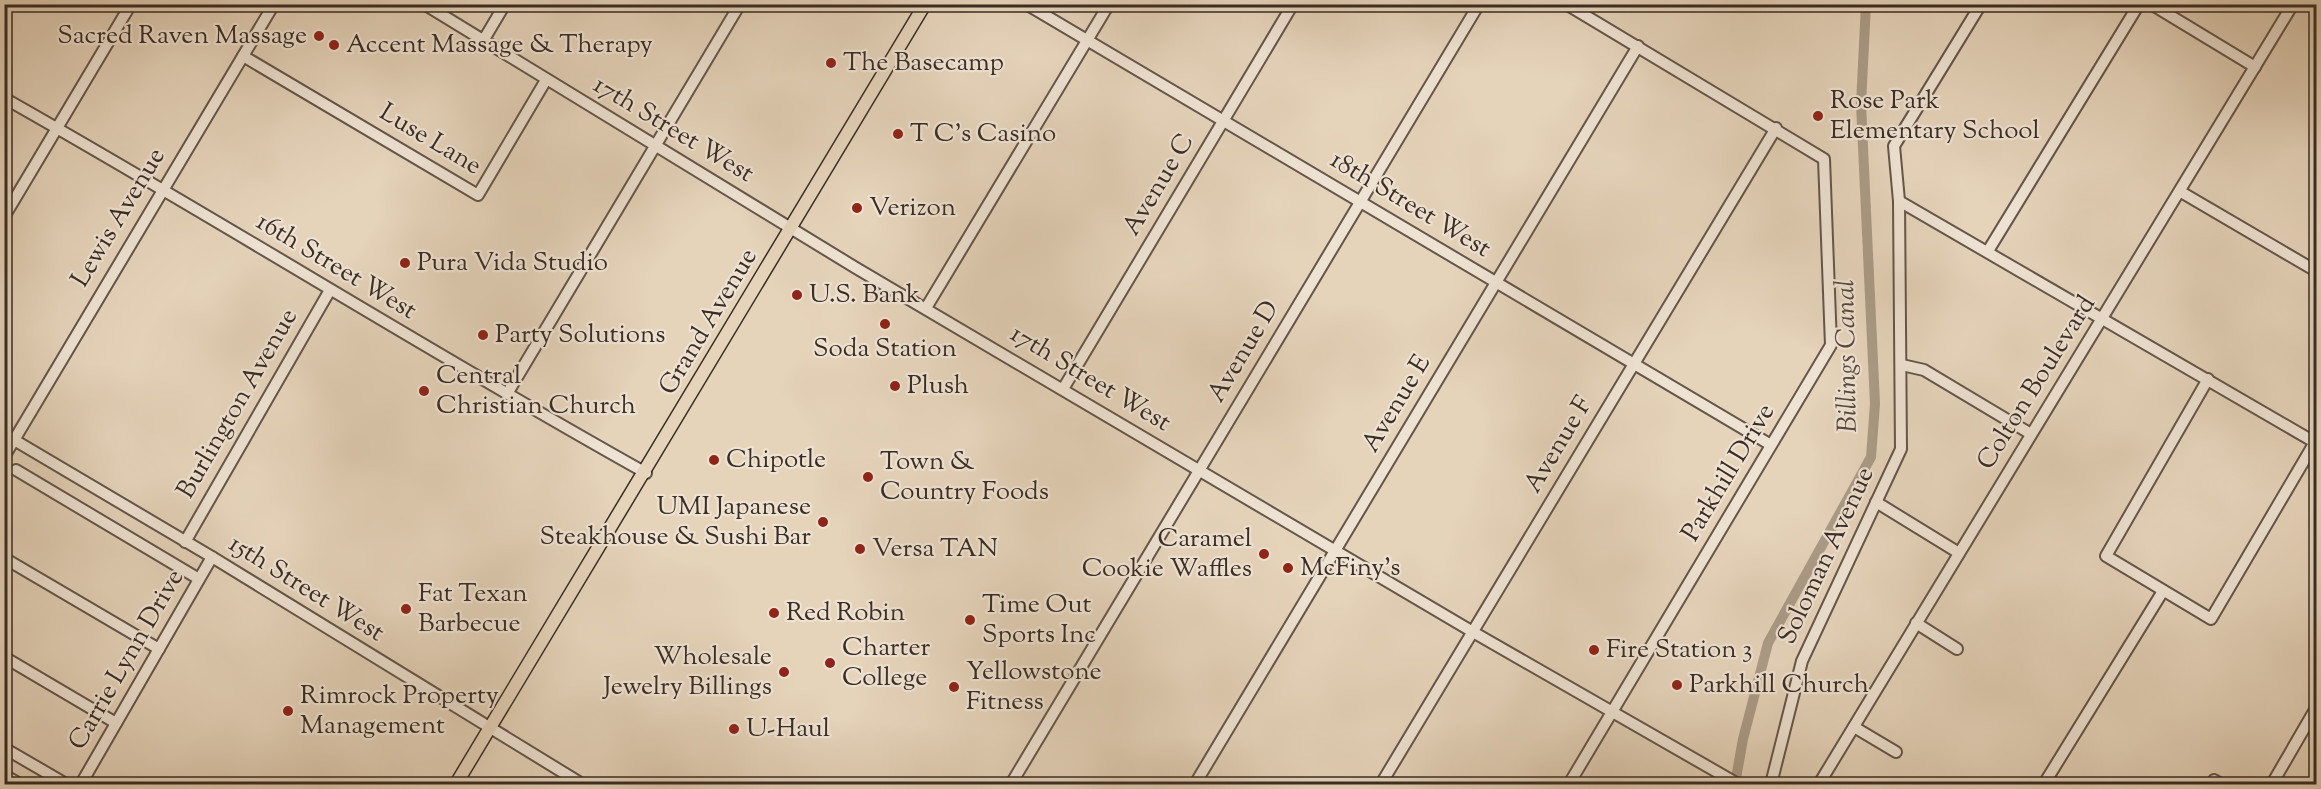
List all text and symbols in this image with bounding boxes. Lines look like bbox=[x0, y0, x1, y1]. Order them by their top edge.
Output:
place label: Sacred Raven Massage bbox=[57, 18, 307, 55]
place label: Accent Massage & Therapy bbox=[346, 27, 653, 64]
marker: Sacred Raven Massage bbox=[312, 29, 326, 43]
marker: Accent Massage & Therapy bbox=[327, 38, 341, 52]
place label: The Basecamp bbox=[843, 45, 1004, 82]
marker: The Basecamp bbox=[824, 56, 838, 70]
street label: 17th Street West bbox=[586, 67, 761, 193]
place label: Rose Park Elementary School bbox=[1830, 83, 2040, 150]
street label: Luse Lane bbox=[372, 95, 488, 185]
marker: Rose Park Elementary School bbox=[1811, 109, 1825, 123]
place label: T C's Casino bbox=[910, 116, 1056, 153]
marker: T C's Casino bbox=[891, 127, 905, 141]
street label: Avenue C bbox=[1114, 127, 1204, 243]
street label: Lewis Avenue bbox=[63, 141, 175, 295]
street label: 18th Street West bbox=[1323, 142, 1498, 268]
place label: Verizon bbox=[869, 190, 956, 227]
marker: Verizon bbox=[850, 201, 864, 215]
street label: 16th Street West bbox=[249, 204, 423, 330]
street label: Grand Avenue bbox=[651, 242, 767, 402]
place label: Pura Vida Studio bbox=[417, 245, 608, 282]
marker: Pura Vida Studio bbox=[398, 256, 412, 270]
place label: U.S. Bank bbox=[809, 277, 920, 314]
water label: Billings Canal bbox=[1827, 279, 1869, 433]
marker: U.S. Bank bbox=[790, 288, 804, 302]
street label: Colton Boulevard bbox=[1969, 288, 2106, 477]
street label: Avenue D bbox=[1199, 294, 1289, 410]
street label: Burlington Avenue bbox=[168, 302, 308, 506]
street label: 17th Street West bbox=[1003, 316, 1178, 442]
place label: Party Solutions bbox=[495, 317, 666, 354]
marker: Soda Station bbox=[878, 317, 892, 331]
marker: Party Solutions bbox=[476, 328, 490, 342]
place label: Soda Station bbox=[813, 331, 957, 368]
street label: Avenue E bbox=[1353, 348, 1441, 460]
place label: Central Christian Church bbox=[436, 358, 636, 425]
place label: Plush bbox=[907, 368, 969, 405]
marker: Plush bbox=[888, 379, 902, 393]
marker: Central Christian Church bbox=[417, 384, 431, 398]
street label: Avenue F bbox=[1516, 390, 1602, 500]
street label: Parkhill Drive bbox=[1673, 397, 1785, 549]
place label: Chipotle bbox=[726, 442, 826, 479]
place label: Town & Country Foods bbox=[880, 444, 1049, 511]
marker: Chipotle bbox=[707, 453, 721, 467]
street label: Soloman Avenue bbox=[1770, 461, 1884, 651]
marker: Town & Country Foods bbox=[861, 470, 875, 484]
place label: UMI Japanese Steakhouse & Sushi Bar bbox=[539, 489, 811, 556]
marker: UMI Japanese Steakhouse & Sushi Bar bbox=[816, 515, 830, 529]
place label: Caramel Cookie Waffles bbox=[1082, 521, 1252, 588]
street label: 15th Street West bbox=[221, 526, 391, 652]
place label: Versa TAN bbox=[872, 531, 998, 568]
marker: Versa TAN bbox=[853, 542, 867, 556]
marker: Caramel Cookie Waffles bbox=[1257, 547, 1271, 561]
place label: McFiny's bbox=[1300, 550, 1401, 587]
marker: McFiny's bbox=[1281, 561, 1295, 575]
street label: Carrie Lynn Drive bbox=[60, 563, 194, 757]
place label: Fat Texan Barbecue bbox=[418, 576, 528, 643]
place label: Time Out Sports Inc bbox=[982, 587, 1096, 654]
place label: Red Robin bbox=[786, 595, 905, 632]
marker: Fat Texan Barbecue bbox=[399, 602, 413, 616]
marker: Red Robin bbox=[767, 606, 781, 620]
marker: Time Out Sports Inc bbox=[963, 613, 977, 627]
place label: Charter College bbox=[842, 630, 931, 697]
place label: Fire Station 3 bbox=[1606, 632, 1753, 669]
place label: Wholesale Jewelry Billings bbox=[601, 639, 772, 706]
marker: Fire Station 3 bbox=[1587, 643, 1601, 657]
place label: Yellowstone Fitness bbox=[966, 654, 1102, 721]
marker: Charter College bbox=[823, 656, 837, 670]
marker: Wholesale Jewelry Billings bbox=[777, 665, 791, 679]
place label: Parkhill Church bbox=[1689, 667, 1869, 704]
place label: Rimrock Property Management bbox=[300, 678, 499, 745]
marker: Parkhill Church bbox=[1670, 678, 1684, 692]
marker: Yellowstone Fitness bbox=[947, 680, 961, 694]
marker: Rimrock Property Management bbox=[281, 704, 295, 718]
place label: U-Haul bbox=[746, 711, 830, 748]
marker: U-Haul bbox=[727, 722, 741, 736]

